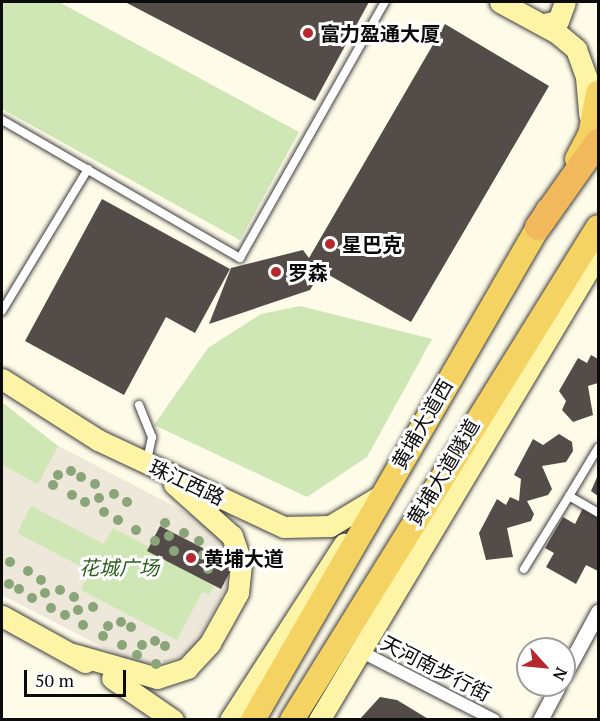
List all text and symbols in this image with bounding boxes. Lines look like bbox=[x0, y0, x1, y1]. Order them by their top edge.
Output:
place label: 富力盈通大厦 bbox=[320, 21, 440, 45]
marker: 富力盈通大厦 bbox=[301, 26, 315, 40]
place label: 星巴克 bbox=[342, 232, 402, 256]
marker: 星巴克 bbox=[323, 237, 337, 251]
place label: 罗森 bbox=[288, 260, 328, 284]
marker: 罗森 bbox=[269, 265, 283, 279]
street label: 黄埔大道西 bbox=[387, 375, 457, 473]
street label: 黄埔大道隧道 bbox=[402, 414, 484, 530]
street label: 珠江西路 bbox=[146, 454, 228, 510]
place label: 黄埔大道 bbox=[204, 546, 284, 570]
marker: 黄埔大道 bbox=[182, 549, 200, 567]
park label: 花城广场 bbox=[79, 555, 159, 579]
street label: 天河南步行街 bbox=[377, 630, 495, 706]
north arrow bbox=[516, 637, 576, 697]
scale bar bbox=[27, 658, 129, 696]
text: N bbox=[548, 664, 573, 685]
text: 50 m bbox=[35, 668, 74, 692]

